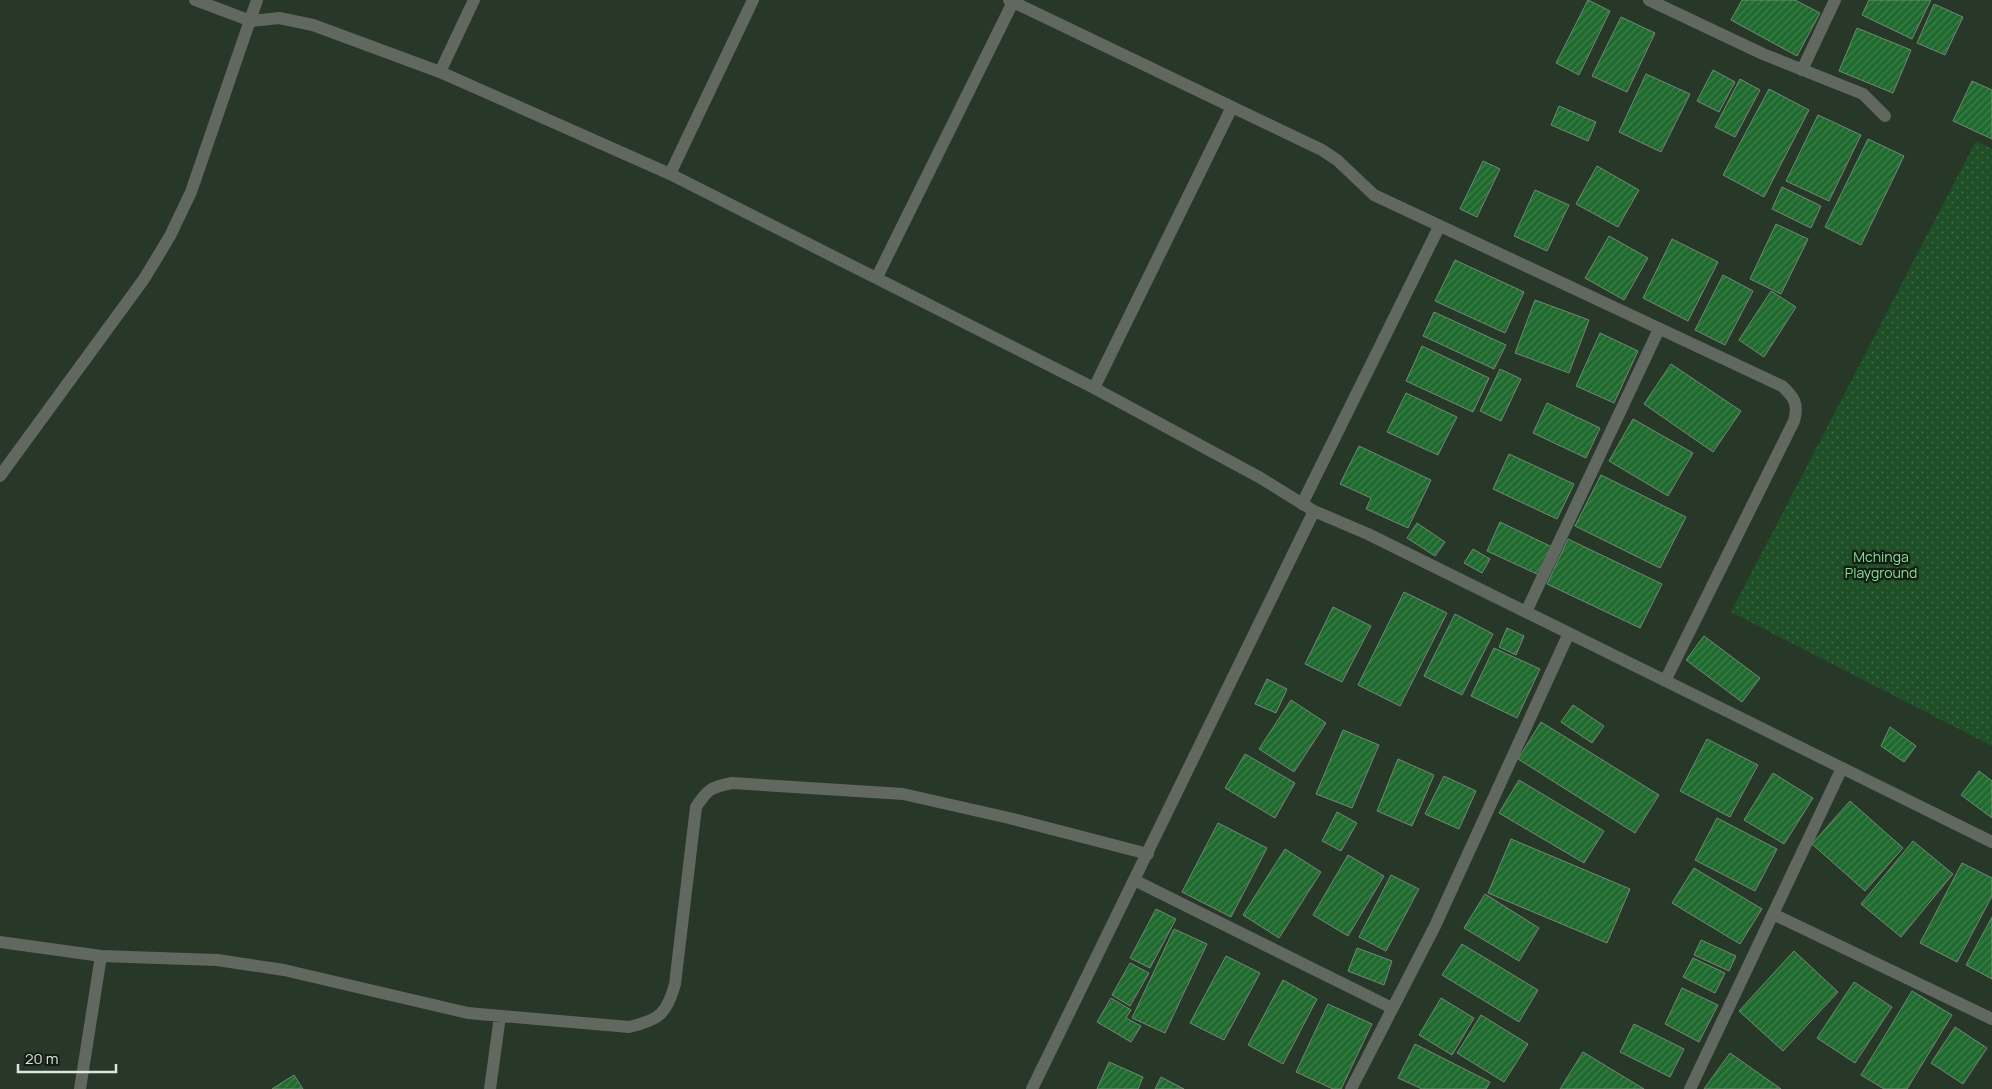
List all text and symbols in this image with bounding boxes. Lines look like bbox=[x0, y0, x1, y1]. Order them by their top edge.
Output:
park label: Mchinga Playground bbox=[1845, 547, 1917, 582]
scale bar bbox=[18, 1042, 115, 1074]
text: 20 m bbox=[25, 1048, 58, 1069]

